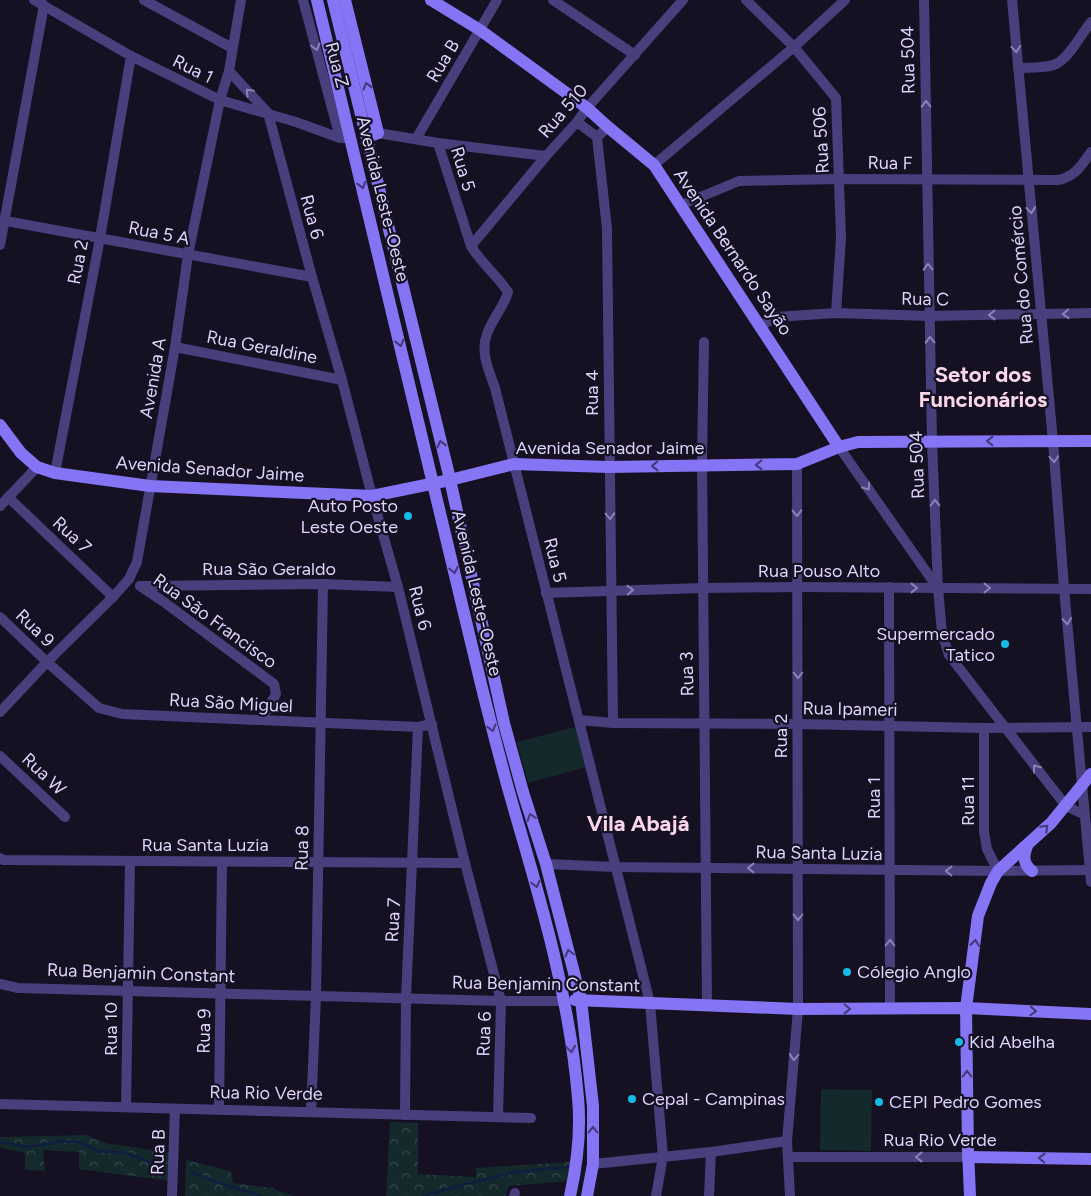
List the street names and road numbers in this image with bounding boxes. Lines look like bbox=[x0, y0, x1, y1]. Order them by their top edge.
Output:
street label: Rua 504 bbox=[896, 26, 920, 94]
street label: Rua B bbox=[422, 36, 464, 86]
street label: Rua Z bbox=[320, 40, 354, 90]
street label: Rua 1 bbox=[169, 50, 217, 88]
street label: Rua 510 bbox=[534, 80, 592, 142]
street label: Rua 506 bbox=[808, 106, 834, 174]
street label: Avenida Leste-Oeste bbox=[352, 114, 414, 284]
street label: Rua 5 bbox=[446, 144, 480, 194]
street label: Rua F bbox=[867, 152, 913, 174]
street label: Avenida Bernardo Sayão bbox=[669, 165, 797, 339]
street label: Rua 6 bbox=[296, 192, 328, 242]
street label: Rua do Comércio bbox=[1004, 205, 1038, 345]
street label: Rua 5 A bbox=[127, 216, 191, 250]
street label: Rua 2 bbox=[63, 238, 93, 286]
street label: Rua C bbox=[901, 288, 949, 310]
street label: Rua Geraldine bbox=[205, 325, 319, 369]
street label: Avenida A bbox=[135, 336, 171, 420]
street label: Rua 4 bbox=[581, 370, 603, 416]
street label: Rua 504 bbox=[905, 431, 929, 499]
street label: Avenida Senador Jaime bbox=[516, 437, 705, 459]
street label: Avenida Senador Jaime bbox=[115, 451, 305, 487]
street label: Avenida Leste-Oeste bbox=[447, 508, 507, 678]
street label: Rua 7 bbox=[48, 512, 96, 558]
street label: Rua 5 bbox=[539, 535, 571, 585]
street label: Rua São Geraldo bbox=[202, 558, 336, 580]
street label: Rua Pouso Alto bbox=[758, 560, 880, 582]
street label: Rua São Francisco bbox=[149, 569, 281, 673]
street label: Rua 6 bbox=[404, 583, 436, 633]
street label: Rua 9 bbox=[11, 604, 59, 652]
street label: Rua 3 bbox=[676, 651, 698, 697]
street label: Rua São Miguel bbox=[169, 689, 293, 717]
street label: Rua Ipameri bbox=[802, 697, 898, 721]
street label: Rua 2 bbox=[770, 714, 792, 759]
street label: Rua W bbox=[17, 748, 71, 800]
street label: Rua 11 bbox=[957, 776, 979, 826]
street label: Rua 1 bbox=[863, 777, 885, 819]
street label: Rua 8 bbox=[291, 825, 313, 871]
street label: Rua Santa Luzia bbox=[141, 834, 269, 856]
street label: Rua Santa Luzia bbox=[755, 841, 883, 865]
street label: Rua 7 bbox=[381, 897, 405, 943]
street label: Rua Benjamin Constant bbox=[46, 959, 236, 987]
street label: Rua Benjamin Constant bbox=[452, 971, 641, 997]
street label: Rua 10 bbox=[100, 1002, 122, 1056]
street label: Rua 9 bbox=[193, 1008, 215, 1054]
street label: Rua 6 bbox=[472, 1011, 496, 1057]
street label: Rua Rio Verde bbox=[209, 1081, 323, 1105]
street label: Rua B bbox=[146, 1129, 170, 1175]
street label: Rua Rio Verde bbox=[883, 1129, 997, 1151]

